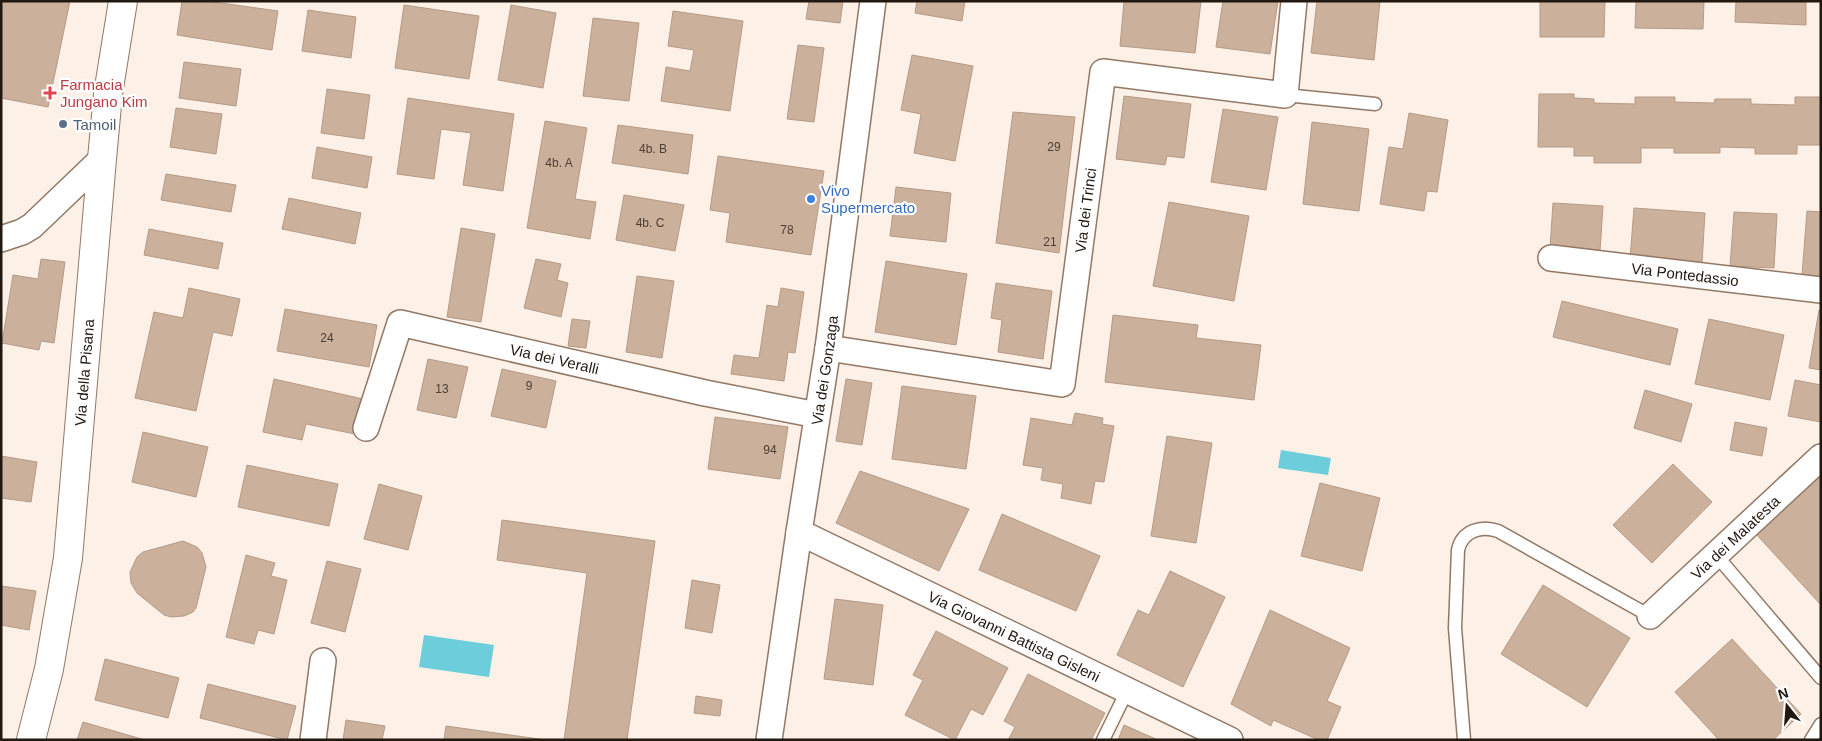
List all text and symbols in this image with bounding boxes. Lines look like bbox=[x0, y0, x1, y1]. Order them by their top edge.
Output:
place label: Farmacia Jungano Kim bbox=[60, 76, 148, 110]
marker: Farmacia Jungano Kim bbox=[44, 87, 56, 99]
place label: Tamoil bbox=[73, 116, 116, 133]
marker: Tamoil bbox=[57, 118, 69, 130]
house number: 29 bbox=[1047, 140, 1061, 154]
house number: 4b. B bbox=[639, 142, 667, 156]
house number: 4b. A bbox=[545, 156, 573, 170]
street label: Via dei Trinci bbox=[1071, 167, 1099, 254]
place label: Vivo Supermercato bbox=[821, 182, 915, 216]
marker: Vivo Supermercato bbox=[805, 193, 817, 205]
house number: 4b. C bbox=[636, 216, 665, 230]
house number: 78 bbox=[780, 223, 794, 237]
house number: 21 bbox=[1043, 235, 1057, 249]
street label: Via Pontedassio bbox=[1630, 259, 1740, 289]
street label: Via dei Gonzaga bbox=[807, 314, 841, 426]
street label: Via della Pisana bbox=[71, 318, 97, 427]
house number: 24 bbox=[320, 331, 334, 345]
street label: Via dei Veralli bbox=[509, 340, 601, 377]
house number: 9 bbox=[526, 379, 533, 393]
house number: 13 bbox=[435, 382, 449, 396]
house number: 94 bbox=[763, 443, 777, 457]
street label: Via dei Malatesta bbox=[1687, 491, 1783, 582]
street label: Via Giovanni Battista Gisleni bbox=[925, 587, 1103, 685]
north arrow bbox=[1762, 681, 1812, 731]
text: N bbox=[1776, 684, 1790, 703]

